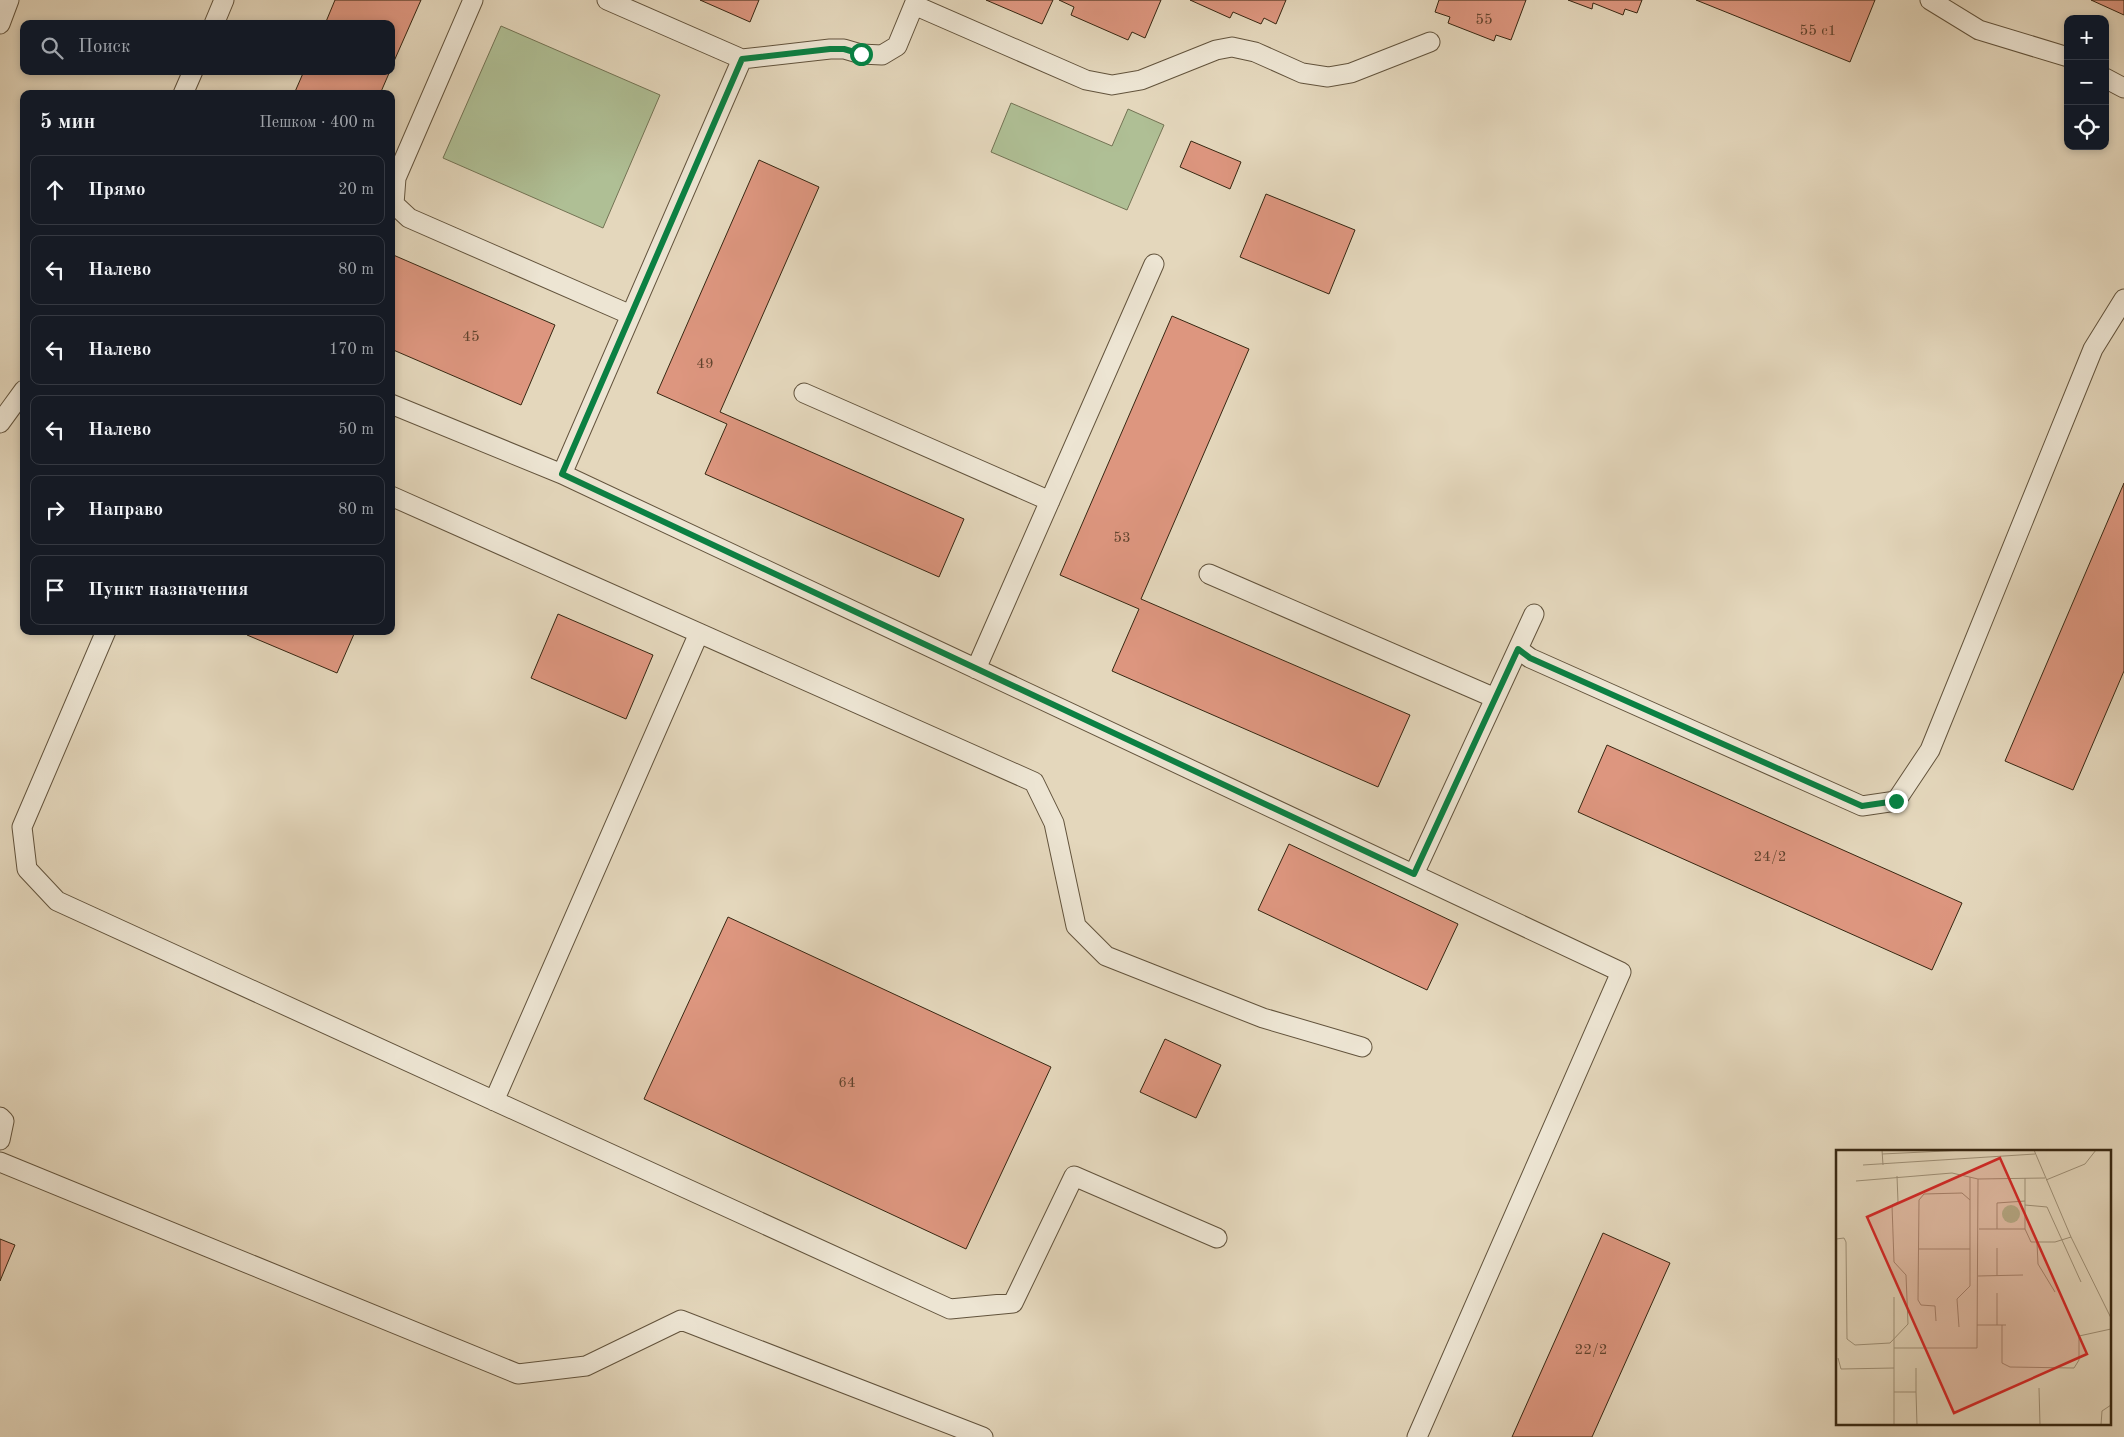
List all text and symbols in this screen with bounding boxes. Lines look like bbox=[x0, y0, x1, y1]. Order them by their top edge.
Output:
house number: 55 bbox=[1475, 13, 1493, 28]
map controls bbox=[2064, 15, 2109, 150]
button: + bbox=[2064, 15, 2109, 60]
search box bbox=[20, 20, 395, 75]
house number: 55 с1 bbox=[1800, 24, 1836, 39]
icon: search bbox=[38, 34, 66, 62]
text: Поиск bbox=[78, 38, 130, 57]
route start bbox=[850, 43, 873, 66]
button: − bbox=[2064, 60, 2109, 105]
button: locate bbox=[2064, 105, 2109, 150]
text: 5 мин bbox=[40, 112, 95, 133]
text: Пешком · 400 m bbox=[259, 115, 375, 131]
icon: ahead bbox=[41, 176, 69, 204]
text: Прямо bbox=[88, 181, 146, 200]
text: 20 m bbox=[338, 182, 374, 198]
icon: left bbox=[41, 256, 69, 284]
text: Налево bbox=[88, 261, 151, 280]
text: 80 m bbox=[338, 262, 374, 278]
house number: 45 bbox=[462, 330, 480, 345]
icon: left bbox=[41, 336, 69, 364]
text: Налево bbox=[88, 341, 151, 360]
text: 170 m bbox=[329, 342, 374, 358]
house number: 49 bbox=[696, 357, 714, 372]
icon: left bbox=[41, 416, 69, 444]
text: Налево bbox=[88, 421, 151, 440]
text: 50 m bbox=[338, 422, 374, 438]
icon: right bbox=[41, 496, 69, 524]
text: Направо bbox=[88, 501, 163, 520]
text: 80 m bbox=[338, 502, 374, 518]
house number: 53 bbox=[1113, 531, 1131, 546]
icon: arrive bbox=[41, 576, 69, 604]
text: Пункт назначения bbox=[88, 581, 248, 600]
route end bbox=[1885, 790, 1908, 813]
house number: 24/2 bbox=[1754, 850, 1786, 865]
house number: 64 bbox=[838, 1076, 856, 1091]
inset map bbox=[1836, 1150, 2112, 1424]
house number: 22/2 bbox=[1575, 1343, 1607, 1358]

